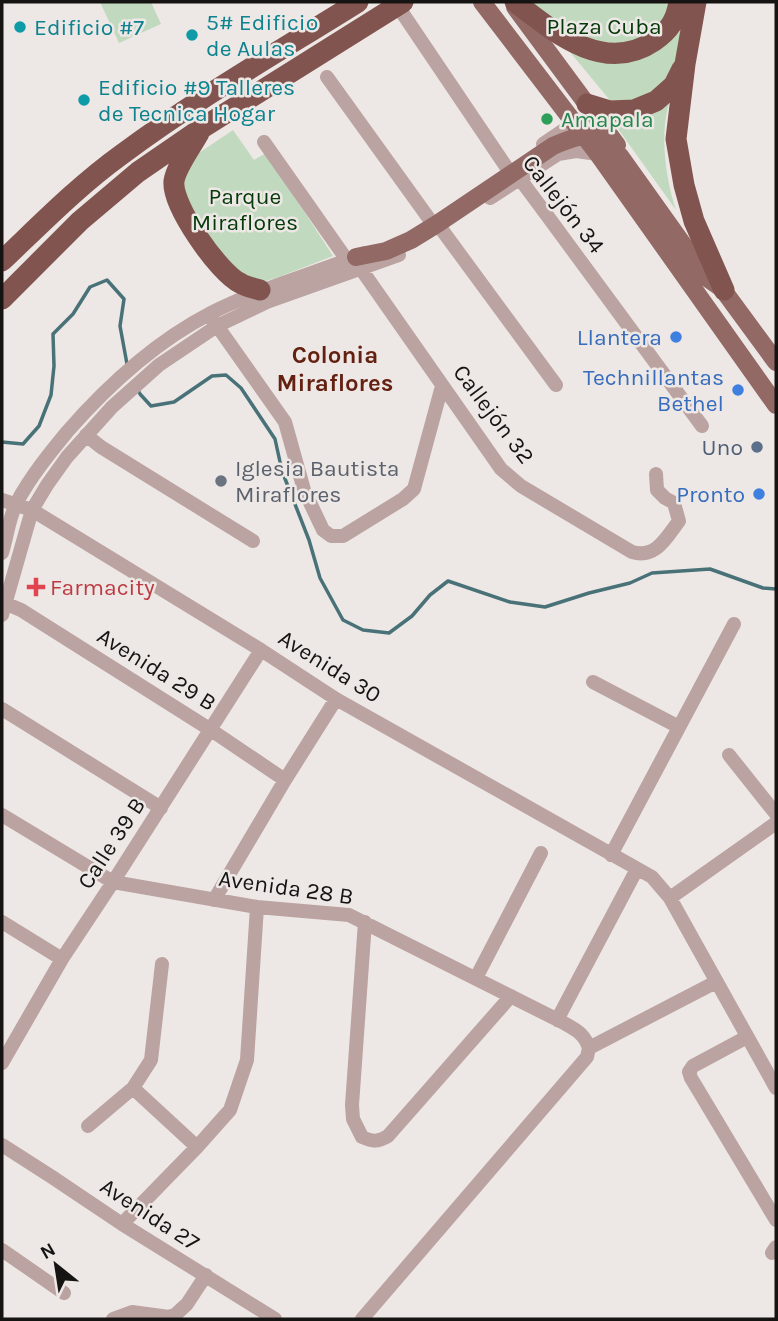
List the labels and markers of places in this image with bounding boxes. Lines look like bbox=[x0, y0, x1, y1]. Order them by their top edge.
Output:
place label: 5# Edificio de Aulas bbox=[206, 9, 318, 62]
place label: Edificio #7 bbox=[34, 14, 144, 41]
marker: Edificio #7 bbox=[12, 19, 28, 35]
marker: 5# Edificio de Aulas bbox=[184, 27, 200, 43]
place label: Edificio #9 Talleres de Tecnica Hogar bbox=[98, 74, 295, 127]
marker: Edificio #9 Talleres de Tecnica Hogar bbox=[76, 92, 92, 108]
place label: Amapala bbox=[561, 106, 654, 133]
marker: Amapala bbox=[539, 111, 555, 127]
place label: Llantera bbox=[577, 324, 662, 351]
marker: Llantera bbox=[668, 329, 684, 345]
place label: Technillantas Bethel bbox=[583, 364, 724, 417]
marker: Technillantas Bethel bbox=[730, 382, 746, 398]
place label: Uno bbox=[702, 434, 743, 461]
marker: Uno bbox=[749, 439, 765, 455]
place label: Iglesia Bautista Miraflores bbox=[235, 455, 400, 508]
marker: Iglesia Bautista Miraflores bbox=[213, 473, 229, 489]
place label: Pronto bbox=[676, 481, 745, 508]
marker: Pronto bbox=[751, 486, 767, 502]
place label: Farmacity bbox=[50, 574, 155, 601]
marker: Farmacity bbox=[28, 579, 44, 595]

